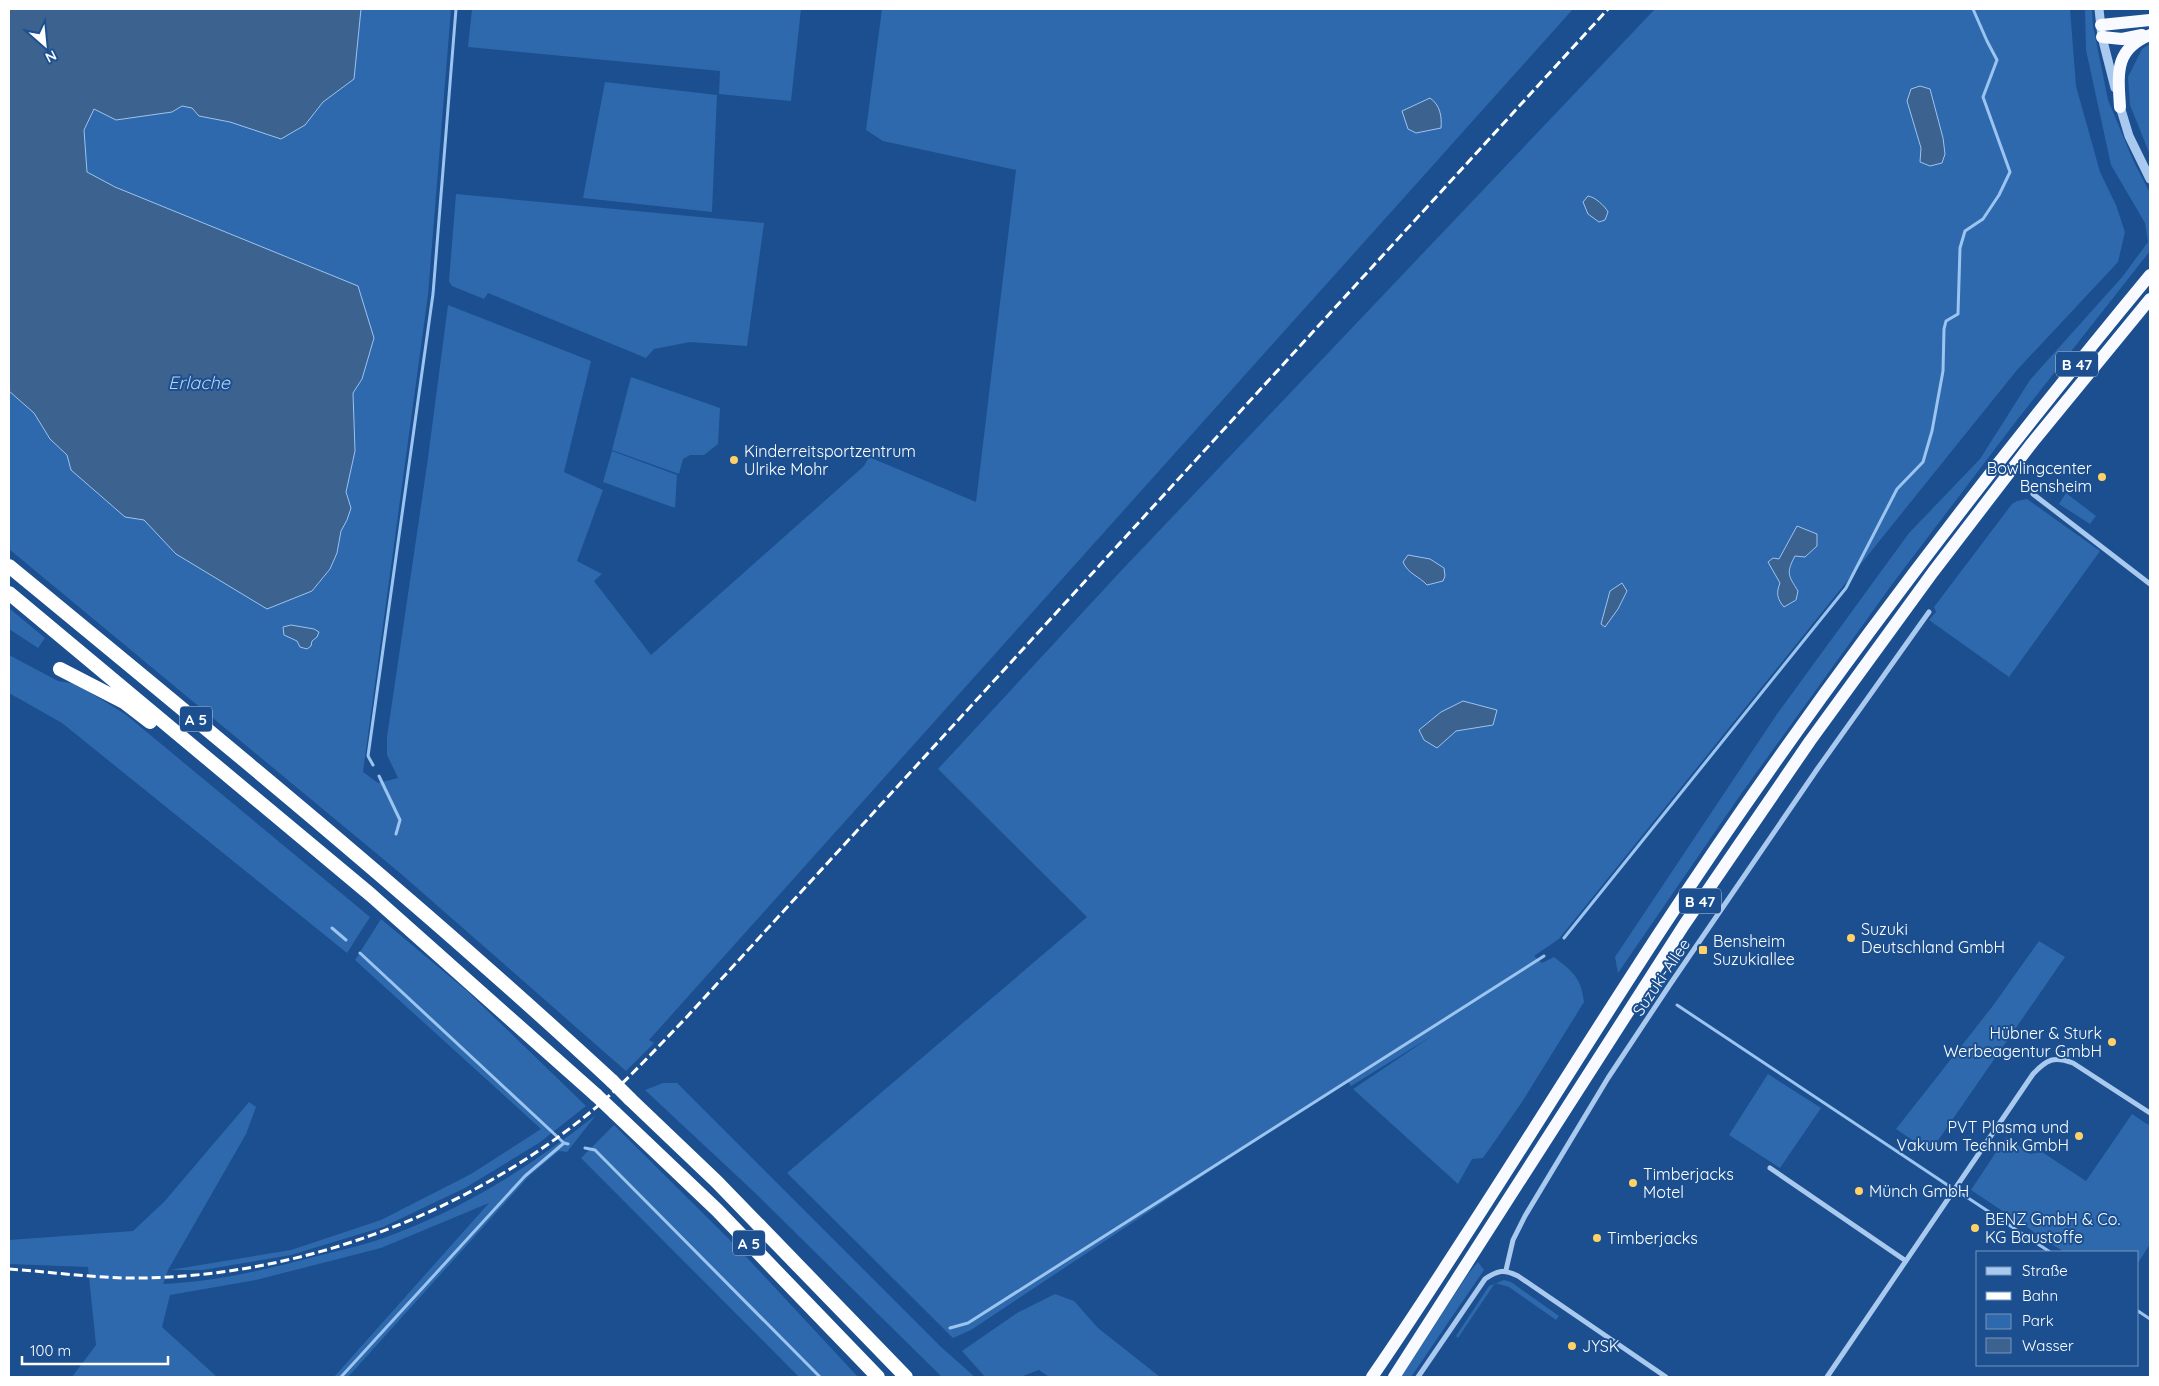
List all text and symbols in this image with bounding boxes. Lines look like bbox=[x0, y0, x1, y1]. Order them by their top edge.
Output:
north arrow bbox=[20, 20, 70, 70]
text: N bbox=[42, 46, 60, 67]
road number: B 47 bbox=[2056, 352, 2098, 376]
water label: Erlache bbox=[168, 371, 231, 394]
place label: Kinderreitsportzentrum Ulrike Mohr bbox=[744, 441, 916, 479]
marker: Kinderreitsportzentrum Ulrike Mohr bbox=[728, 454, 740, 466]
place label: Bowlingcenter Bensheim bbox=[1987, 458, 2092, 496]
marker: Bowlingcenter Bensheim bbox=[2096, 471, 2108, 483]
road number: A 5 bbox=[180, 706, 212, 732]
road number: B 47 bbox=[1679, 888, 1721, 914]
place label: Suzuki Deutschland GmbH bbox=[1861, 919, 2005, 957]
place label: Bensheim Suzukiallee bbox=[1713, 931, 1795, 969]
marker: Suzuki Deutschland GmbH bbox=[1845, 932, 1857, 944]
street label: Suzuki-Allee bbox=[1628, 935, 1694, 1019]
marker: Bensheim Suzukiallee bbox=[1697, 944, 1709, 956]
place label: Hübner & Sturk Werbeagentur GmbH bbox=[1943, 1023, 2102, 1061]
marker: Hübner & Sturk Werbeagentur GmbH bbox=[2106, 1036, 2118, 1048]
place label: PVT Plasma und Vakuum Technik GmbH bbox=[1897, 1117, 2069, 1155]
marker: PVT Plasma und Vakuum Technik GmbH bbox=[2073, 1130, 2085, 1142]
place label: Timberjacks Motel bbox=[1643, 1164, 1734, 1202]
marker: Timberjacks Motel bbox=[1627, 1177, 1639, 1189]
place label: Münch GmbH bbox=[1869, 1181, 1969, 1201]
marker: Münch GmbH bbox=[1853, 1185, 1865, 1197]
place label: BENZ GmbH & Co. KG Baustoffe bbox=[1985, 1209, 2120, 1247]
marker: BENZ GmbH & Co. KG Baustoffe bbox=[1969, 1222, 1981, 1234]
place label: Timberjacks bbox=[1607, 1228, 1698, 1248]
road number: A 5 bbox=[733, 1230, 765, 1256]
marker: Timberjacks bbox=[1591, 1232, 1603, 1244]
legend bbox=[1976, 1251, 2139, 1366]
text: Straße bbox=[2022, 1261, 2068, 1280]
text: Bahn bbox=[2022, 1286, 2058, 1305]
text: Park bbox=[2022, 1311, 2054, 1330]
scale bar bbox=[22, 1334, 169, 1366]
place label: JYSK bbox=[1582, 1336, 1620, 1356]
text: Wasser bbox=[2022, 1336, 2074, 1355]
marker: JYSK bbox=[1566, 1340, 1578, 1352]
text: 100 m bbox=[30, 1341, 71, 1360]

